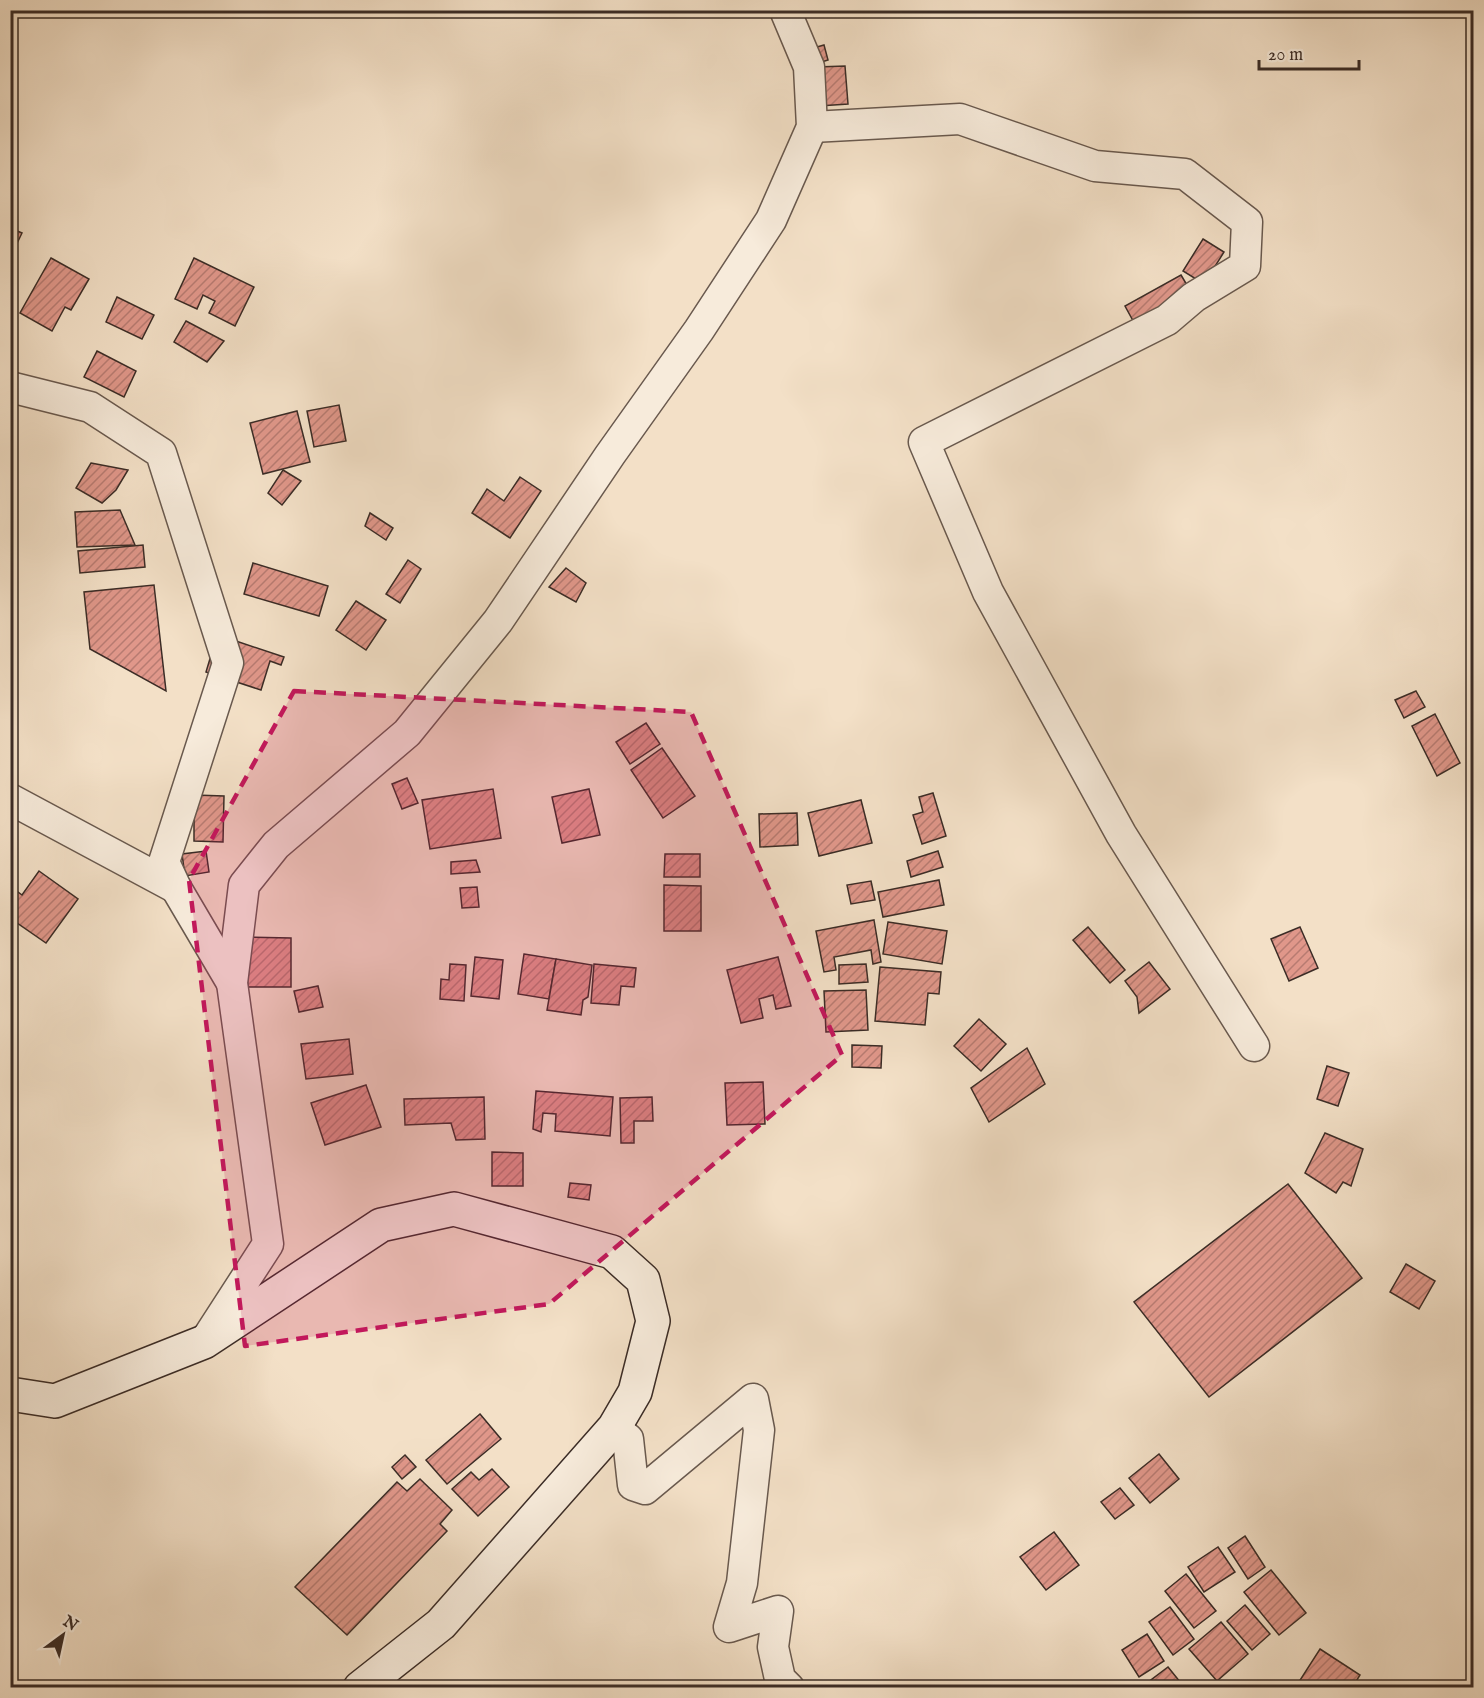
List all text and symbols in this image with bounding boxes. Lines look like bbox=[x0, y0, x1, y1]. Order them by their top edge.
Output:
scale bar bbox=[1259, 33, 1360, 71]
text: 20 m bbox=[1268, 44, 1303, 67]
north arrow bbox=[33, 1605, 93, 1665]
text: N bbox=[58, 1611, 81, 1636]

